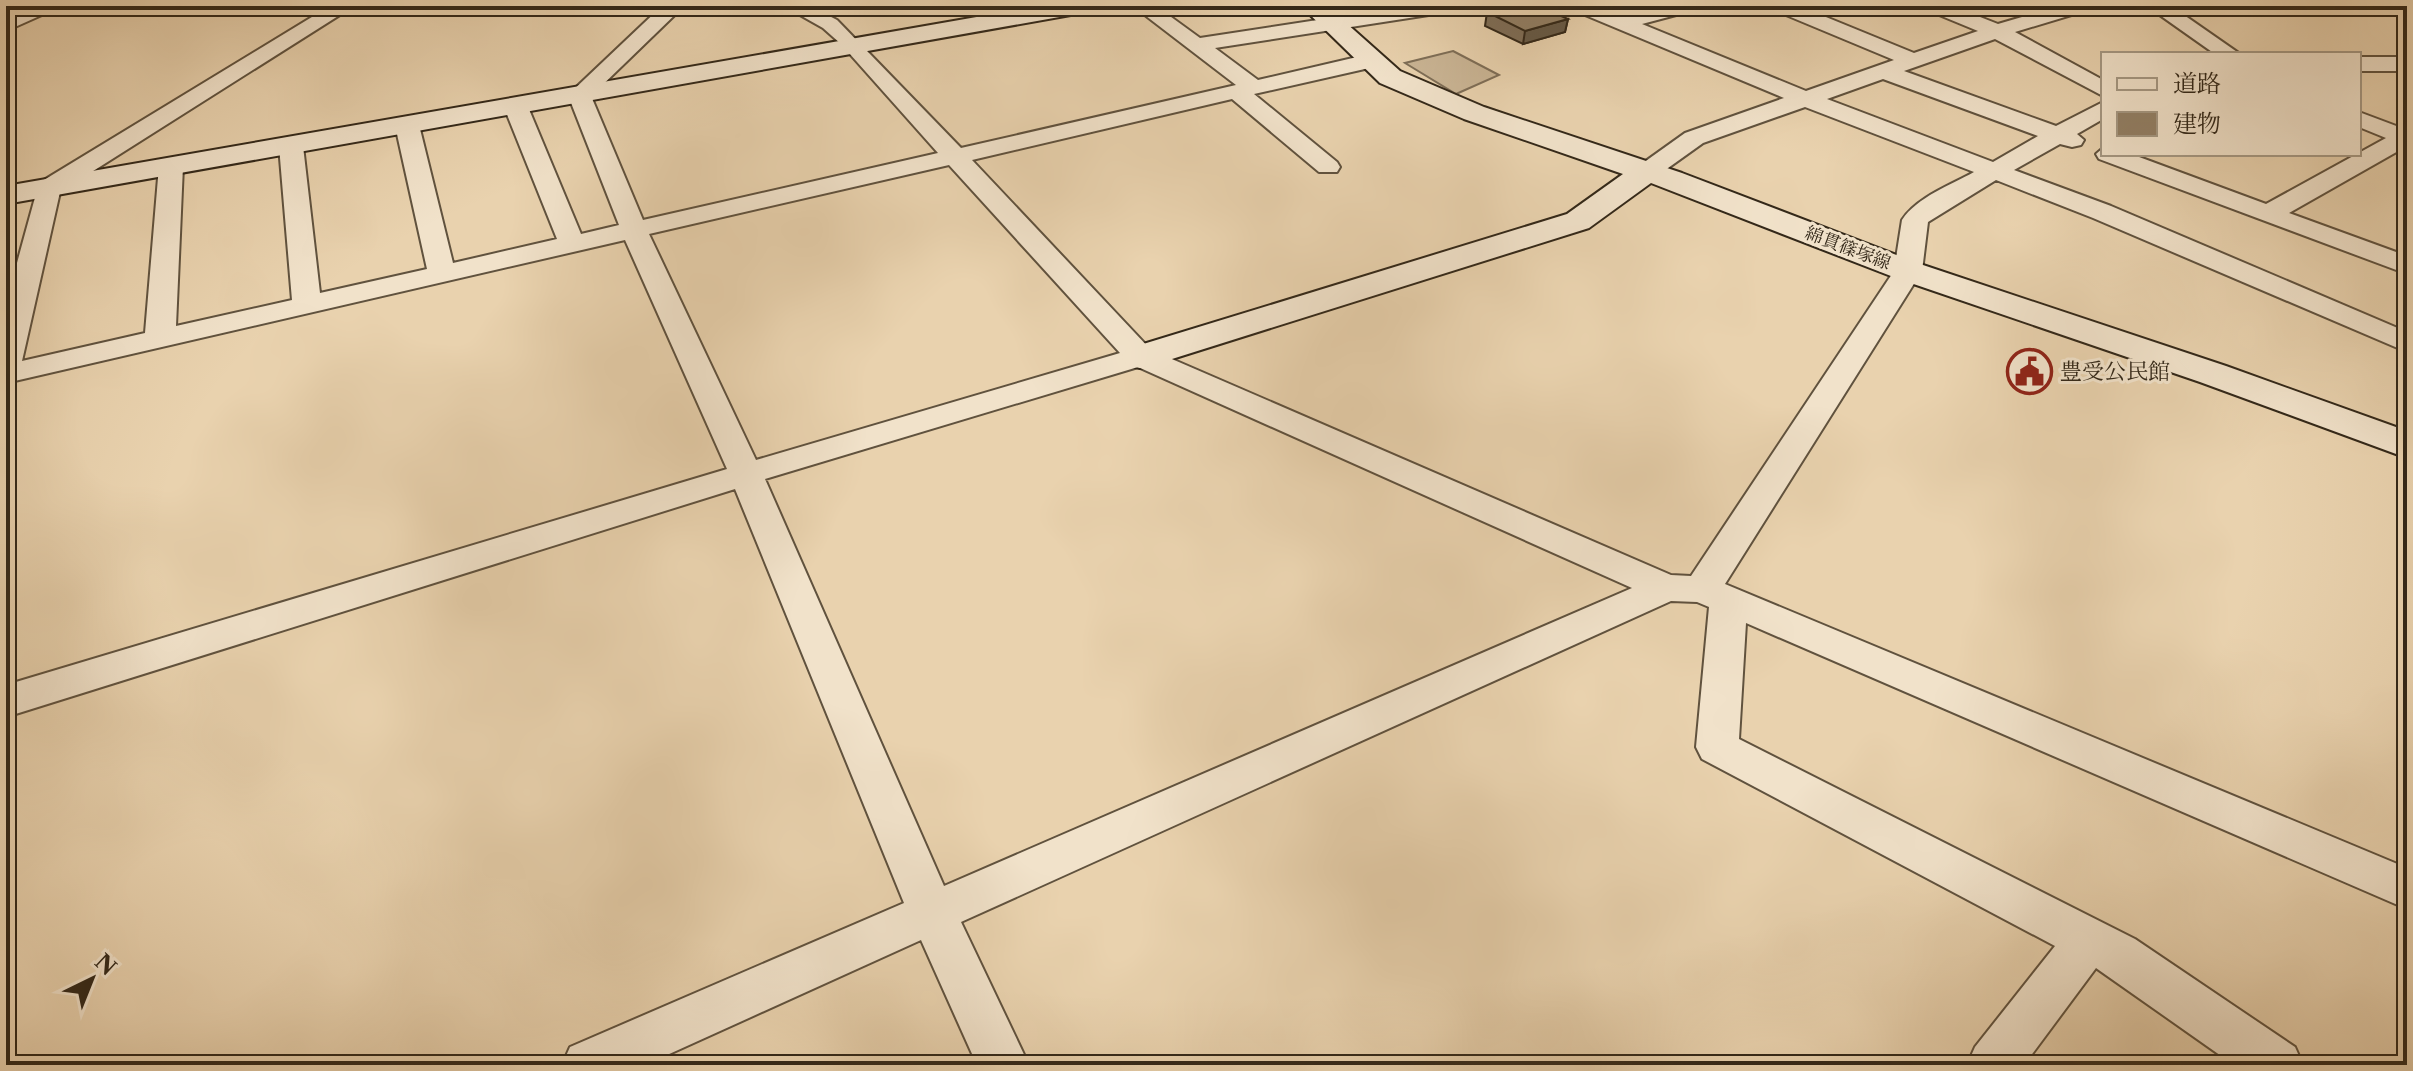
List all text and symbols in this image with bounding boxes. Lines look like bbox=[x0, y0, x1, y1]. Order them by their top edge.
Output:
legend bbox=[2101, 52, 2361, 156]
text: 道路 bbox=[2173, 69, 2221, 98]
text: 建物 bbox=[2173, 109, 2221, 138]
street label: 綿貫篠塚線 bbox=[1802, 222, 1894, 274]
public building icon: 豊受公民館 bbox=[2005, 347, 2053, 395]
place label: 豊受公民館 bbox=[2060, 358, 2170, 385]
north arrow bbox=[52, 939, 132, 1019]
text: N bbox=[89, 948, 121, 981]

